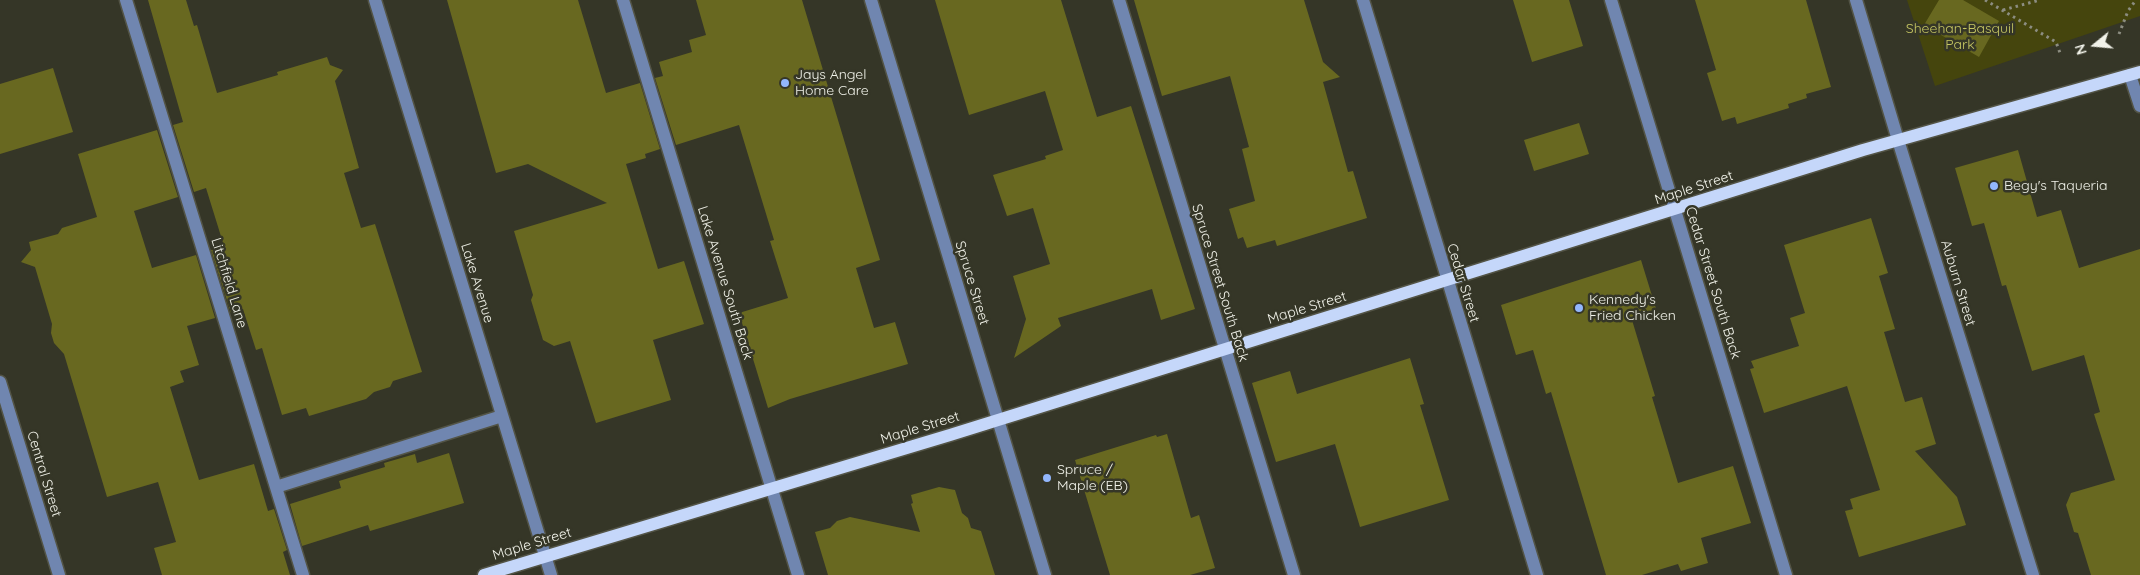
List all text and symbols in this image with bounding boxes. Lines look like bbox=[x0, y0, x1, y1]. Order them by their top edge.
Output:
north arrow bbox=[2070, 20, 2120, 70]
park label: Sheehan-Basquil Park bbox=[1906, 21, 2014, 54]
text: N bbox=[2071, 42, 2091, 57]
place label: Jays Angel Home Care bbox=[795, 67, 869, 100]
marker: Jays Angel Home Care bbox=[779, 77, 791, 89]
street label: Maple Street bbox=[1653, 167, 1735, 209]
place label: Begy's Taqueria bbox=[2004, 178, 2107, 194]
marker: Begy's Taqueria bbox=[1988, 180, 2000, 192]
street label: Spruce Street South Back bbox=[1188, 202, 1252, 364]
street label: Lake Avenue South Back bbox=[694, 204, 756, 362]
street label: Cedar Street South Back bbox=[1682, 205, 1744, 361]
street label: Litchfield Lane bbox=[207, 236, 251, 330]
street label: Auburn Street bbox=[1937, 238, 1979, 328]
street label: Spruce Street bbox=[951, 239, 993, 327]
street label: Lake Avenue bbox=[457, 241, 497, 325]
street label: Cedar Street bbox=[1443, 242, 1483, 324]
street label: Maple Street bbox=[1266, 288, 1348, 328]
place label: Kennedy's Fried Chicken bbox=[1589, 292, 1676, 324]
marker: Kennedy's Fried Chicken bbox=[1573, 302, 1585, 314]
street label: Maple Street bbox=[879, 408, 961, 448]
street label: Central Street bbox=[23, 429, 65, 519]
place label: Spruce / Maple (EB) bbox=[1057, 462, 1128, 494]
marker: Spruce / Maple (EB) bbox=[1041, 472, 1053, 484]
street label: Maple Street bbox=[491, 524, 573, 564]

